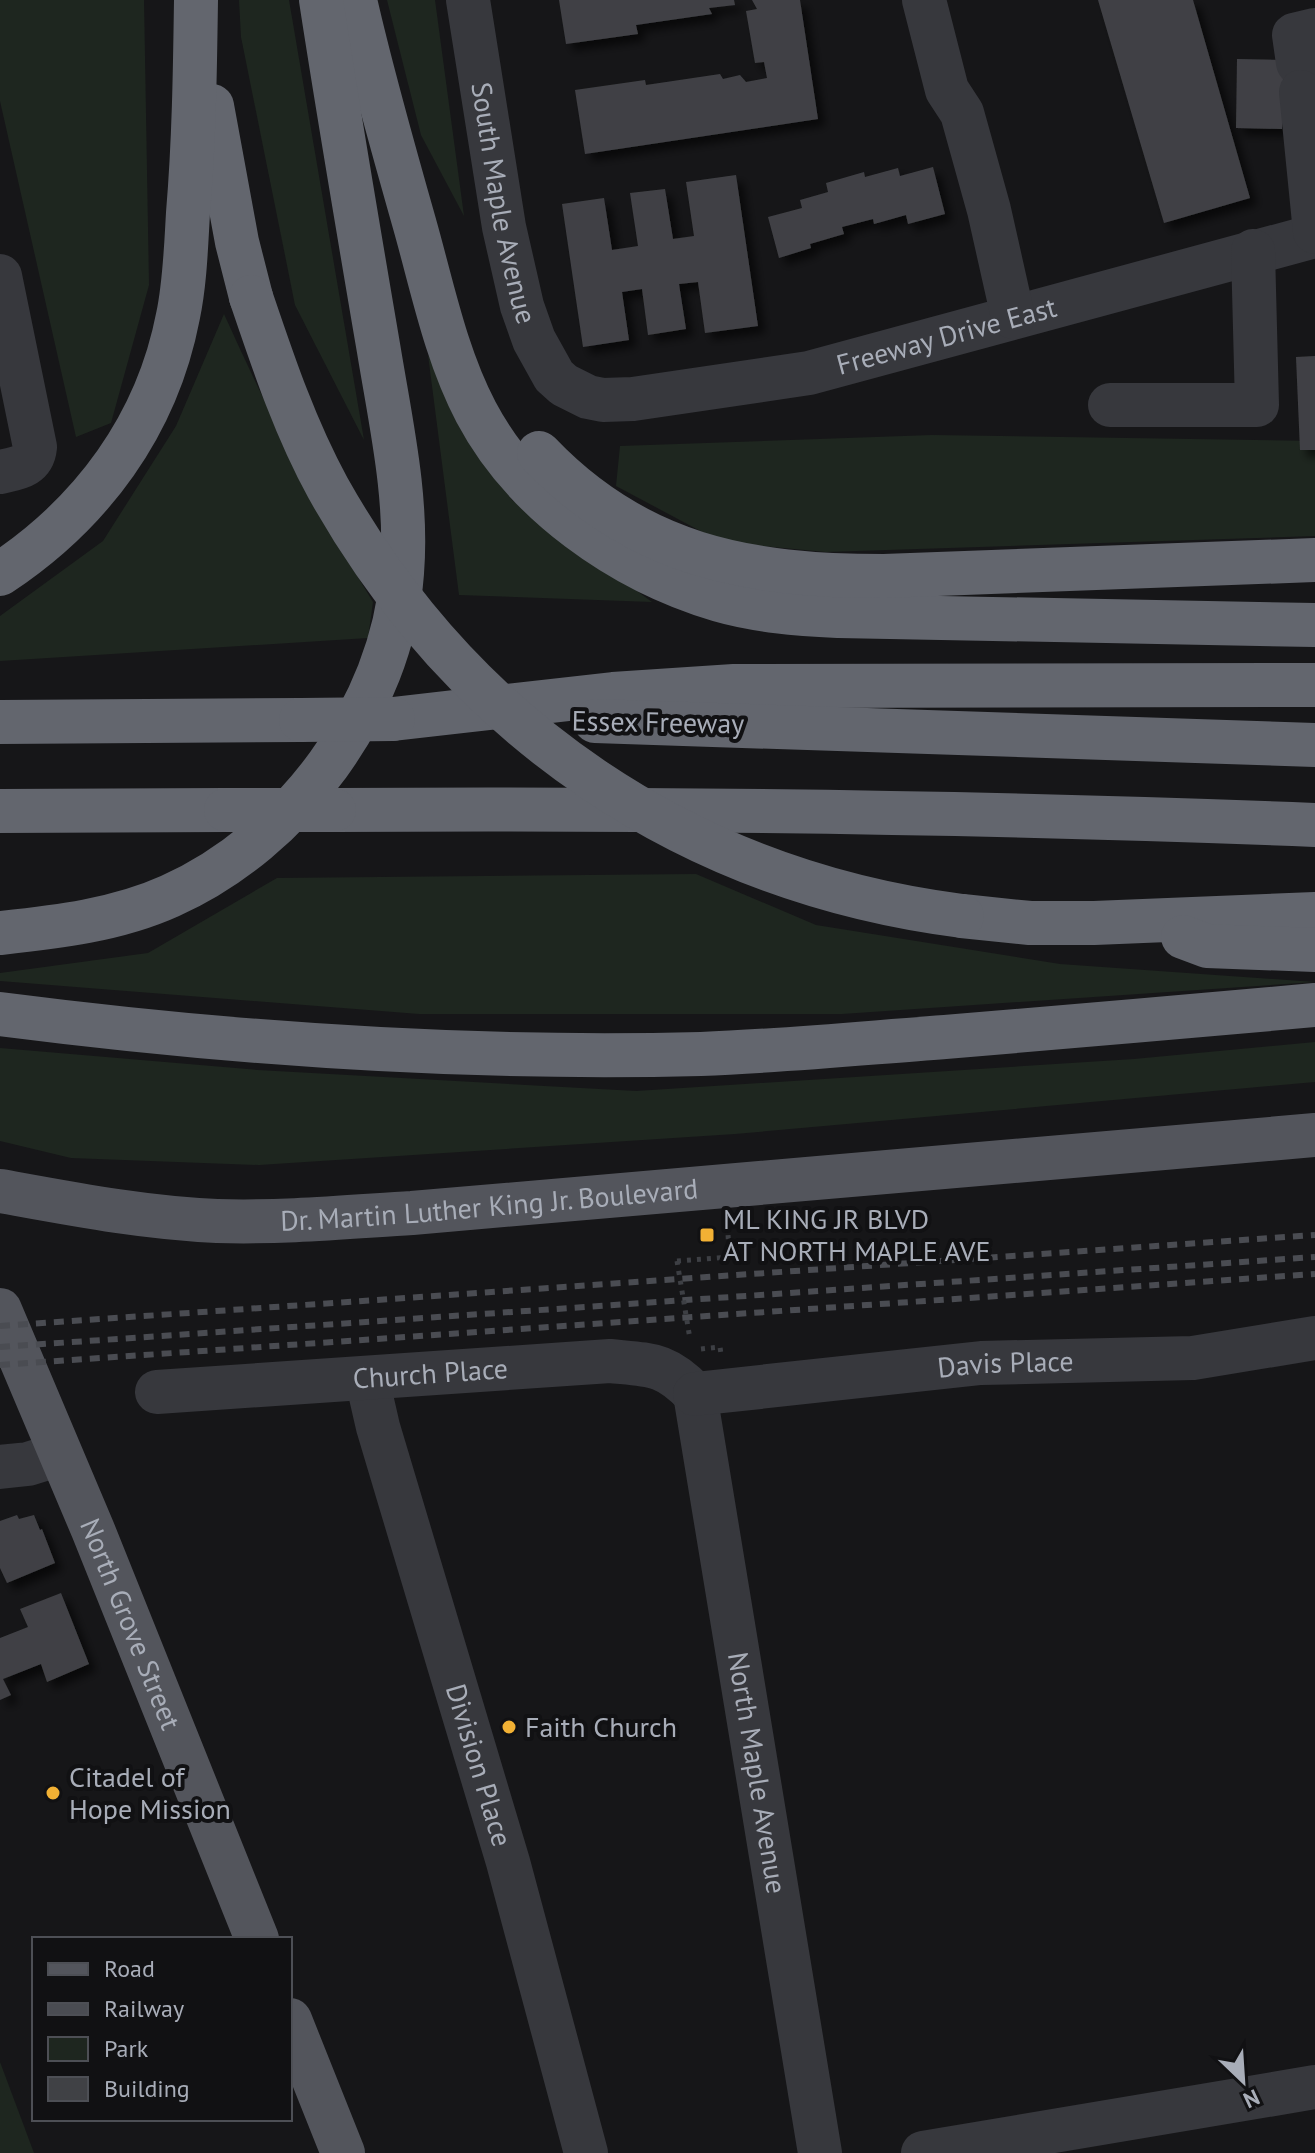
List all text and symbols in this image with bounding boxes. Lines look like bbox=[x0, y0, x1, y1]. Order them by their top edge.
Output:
street label: South Maple Avenue bbox=[463, 79, 546, 329]
street label: Freeway Drive East bbox=[832, 288, 1061, 383]
street label: Essex Freeway bbox=[571, 701, 745, 742]
street label: Dr. Martin Luther King Jr. Boulevard bbox=[280, 1169, 699, 1239]
place label: ML KING JR BLVD AT NORTH MAPLE AVE bbox=[723, 1200, 990, 1269]
marker: ML KING JR BLVD AT NORTH MAPLE AVE bbox=[698, 1226, 716, 1244]
street label: Davis Place bbox=[935, 1342, 1074, 1386]
street label: Church Place bbox=[352, 1349, 509, 1397]
street label: North Grove Street bbox=[72, 1512, 190, 1735]
street label: North Maple Avenue bbox=[720, 1649, 796, 1896]
street label: Division Place bbox=[438, 1679, 521, 1851]
place label: Faith Church bbox=[525, 1708, 677, 1745]
marker: Faith Church bbox=[500, 1718, 518, 1736]
place label: Citadel of Hope Mission bbox=[69, 1758, 231, 1827]
marker: Citadel of Hope Mission bbox=[44, 1784, 62, 1802]
legend bbox=[32, 1937, 292, 2121]
text: Road bbox=[104, 1953, 155, 1984]
text: Railway bbox=[104, 1993, 184, 2024]
text: Park bbox=[104, 2033, 149, 2064]
north arrow bbox=[1203, 2041, 1283, 2121]
text: Building bbox=[104, 2073, 190, 2104]
text: N bbox=[1239, 2083, 1264, 2115]

